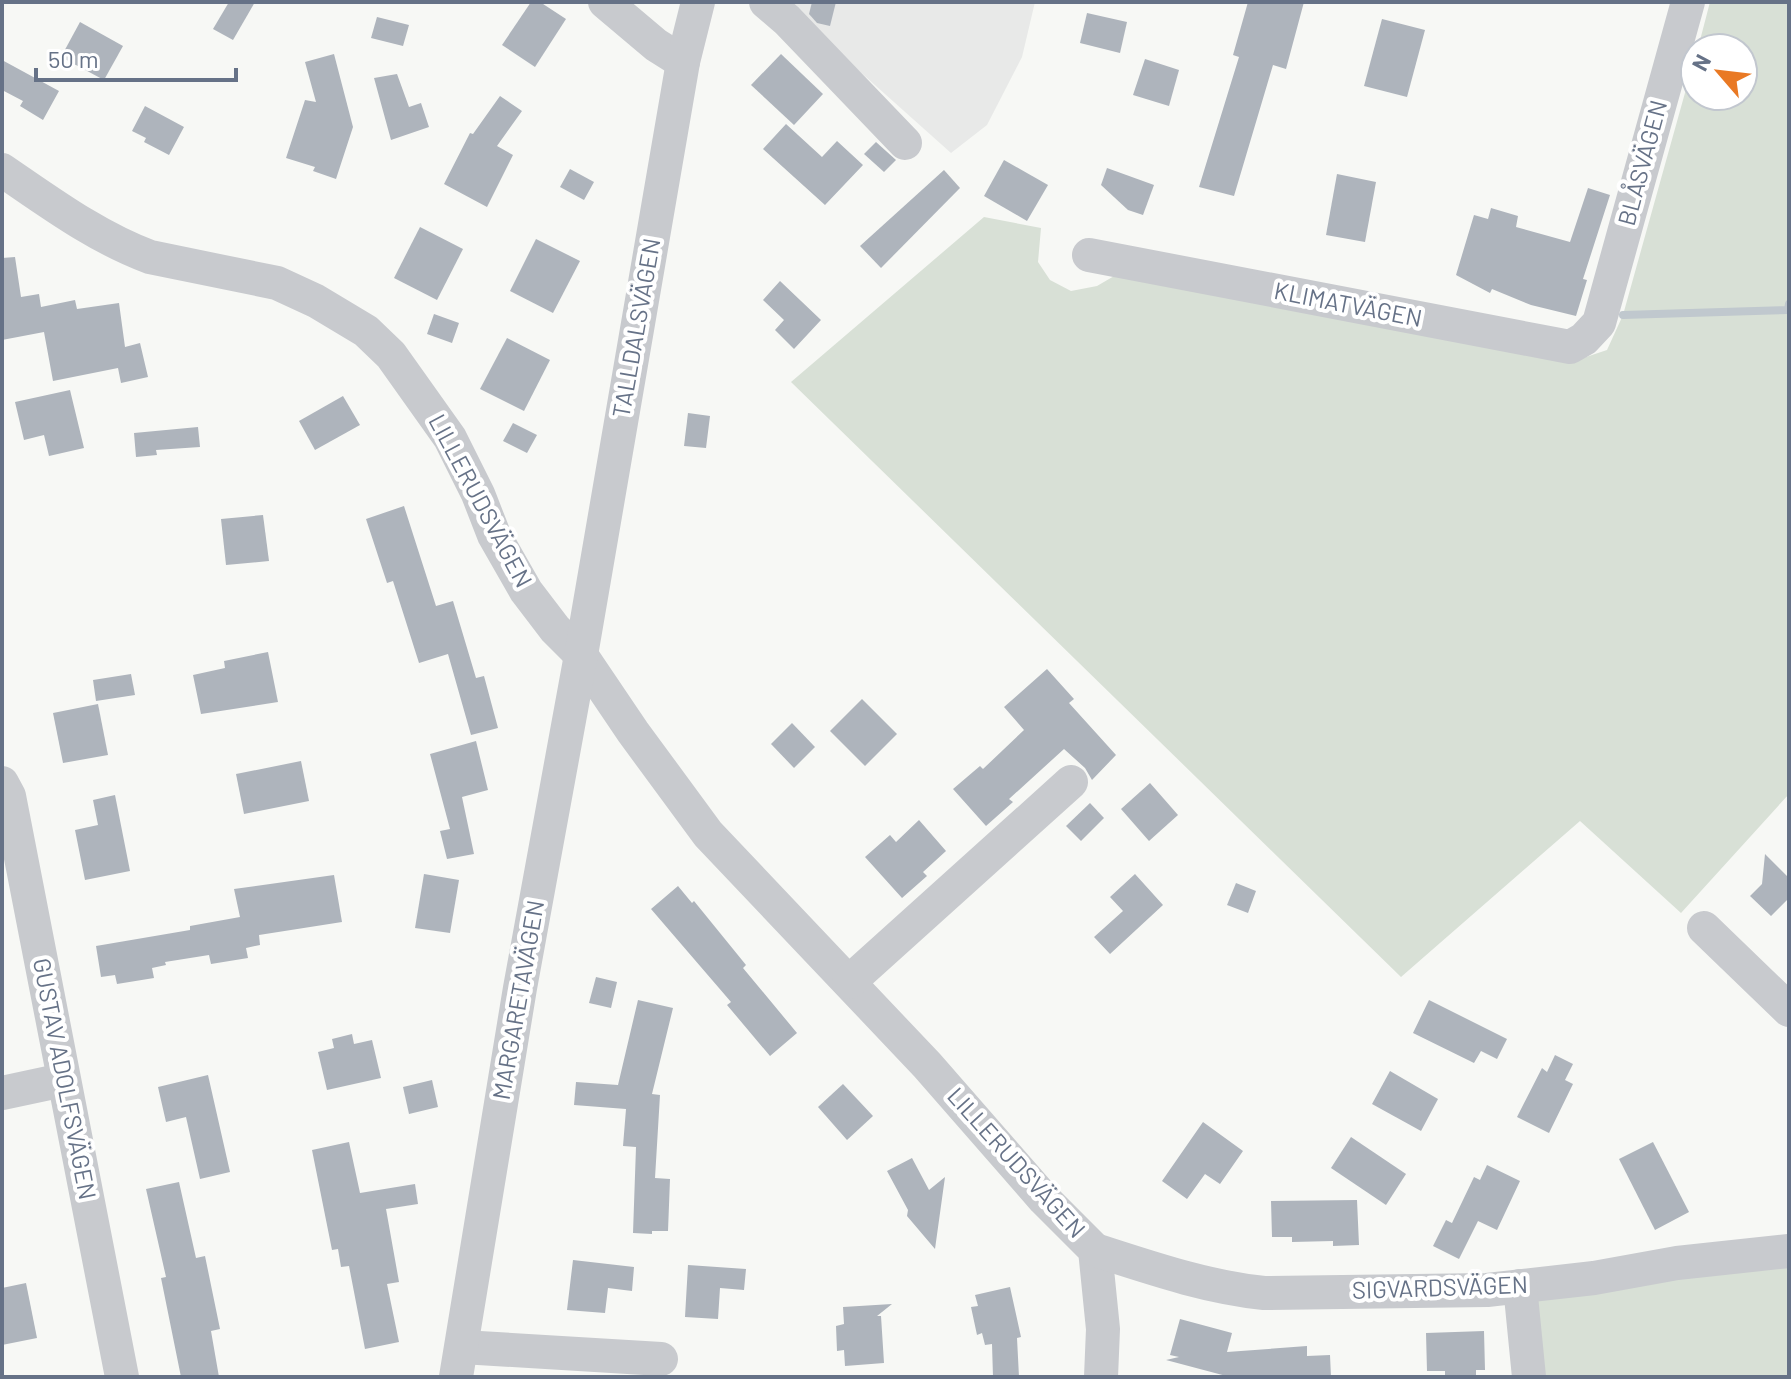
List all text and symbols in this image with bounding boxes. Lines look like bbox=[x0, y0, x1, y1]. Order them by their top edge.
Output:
scale bar bbox=[36, 32, 236, 82]
north arrow bbox=[1679, 32, 1759, 112]
text: 50 m bbox=[48, 44, 99, 73]
text: N bbox=[1686, 50, 1715, 75]
street label: BLÅSVÄGEN bbox=[1611, 97, 1672, 229]
street label: TALLDALSVÄGEN bbox=[605, 236, 666, 420]
street label: KLIMATVÄGEN bbox=[1272, 275, 1425, 332]
street label: LILLERUDSVÄGEN bbox=[423, 409, 539, 592]
street label: MARGARETAVÄGEN bbox=[486, 898, 549, 1102]
street label: GUSTAV ADOLFSVÄGEN bbox=[28, 955, 103, 1202]
street label: LILLERUDSVÄGEN bbox=[942, 1081, 1092, 1243]
street label: SIGVARDSVÄGEN bbox=[1351, 1269, 1529, 1304]

